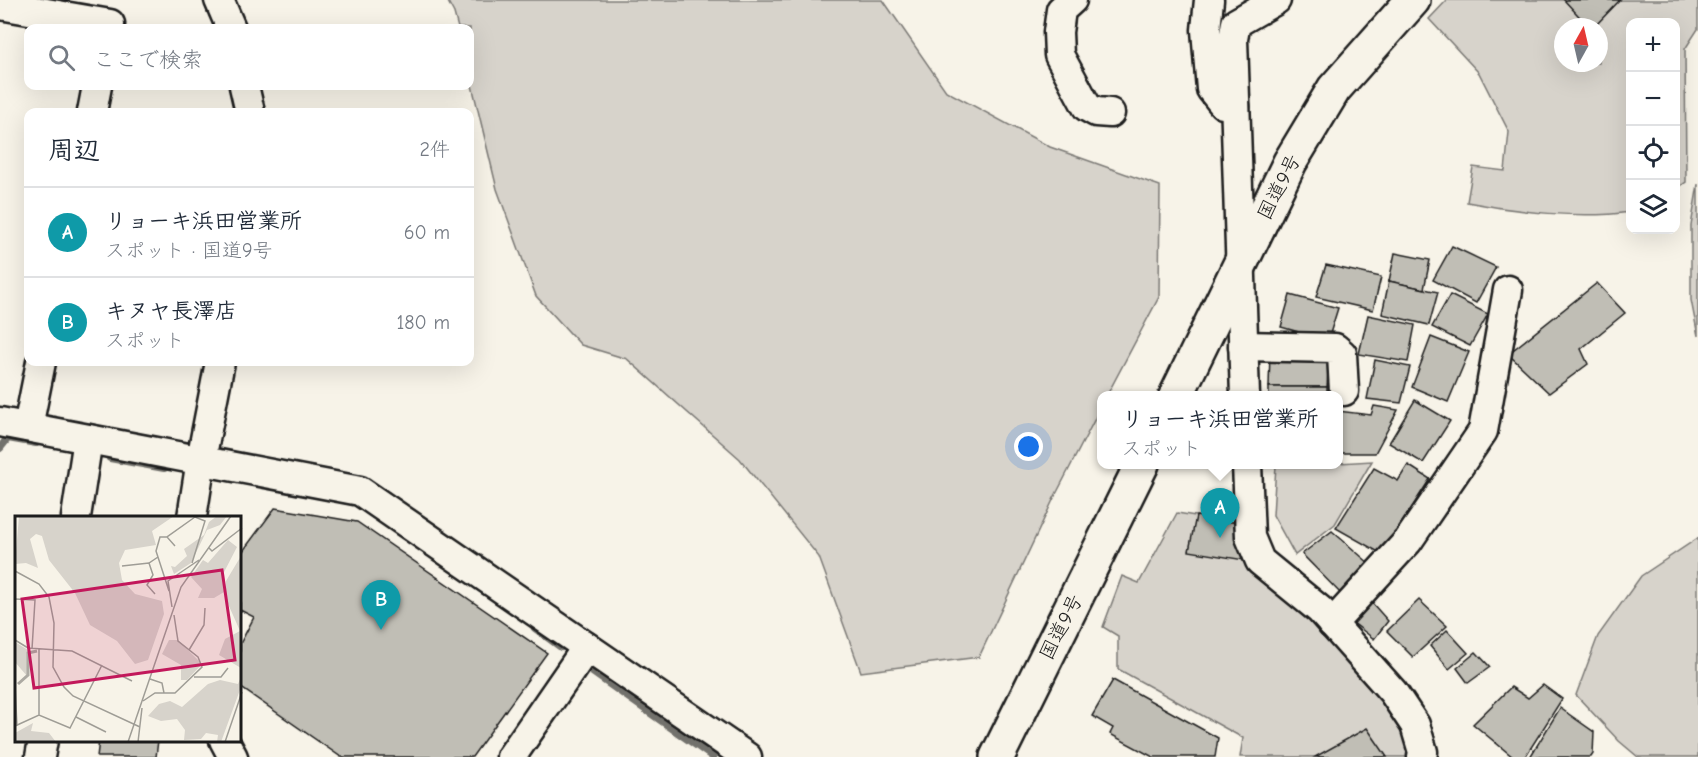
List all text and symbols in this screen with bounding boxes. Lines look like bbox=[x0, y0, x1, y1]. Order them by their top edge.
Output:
north arrow bbox=[1554, 18, 1608, 72]
map controls bbox=[1626, 18, 1680, 234]
button: + bbox=[1626, 18, 1680, 72]
search box bbox=[24, 24, 474, 90]
icon: search bbox=[45, 41, 78, 74]
text: ここで検索 bbox=[93, 47, 203, 73]
button: − bbox=[1626, 72, 1680, 126]
button: locate bbox=[1626, 126, 1680, 180]
text: 周辺 bbox=[48, 136, 100, 166]
text: 2件 bbox=[420, 138, 450, 161]
street label: 国道9号 bbox=[1253, 150, 1305, 224]
button: layers bbox=[1626, 180, 1680, 234]
text: リョーキ浜田営業所 bbox=[105, 208, 302, 234]
text: A bbox=[62, 221, 73, 244]
text: 60 m bbox=[404, 221, 450, 244]
text: スポット · 国道9号 bbox=[105, 239, 273, 262]
text: キヌヤ長澤店 bbox=[105, 298, 237, 324]
text: B bbox=[61, 311, 74, 334]
text: 180 m bbox=[396, 311, 450, 334]
text: スポット bbox=[105, 329, 185, 352]
popup bbox=[1097, 391, 1343, 469]
text: リョーキ浜田営業所 bbox=[1121, 406, 1319, 432]
your location bbox=[1014, 432, 1043, 461]
text: スポット bbox=[1121, 437, 1201, 460]
pin: A bbox=[1200, 488, 1240, 538]
inset map bbox=[15, 516, 242, 742]
pin: B bbox=[362, 580, 400, 630]
street label: 国道9号 bbox=[1035, 590, 1087, 664]

